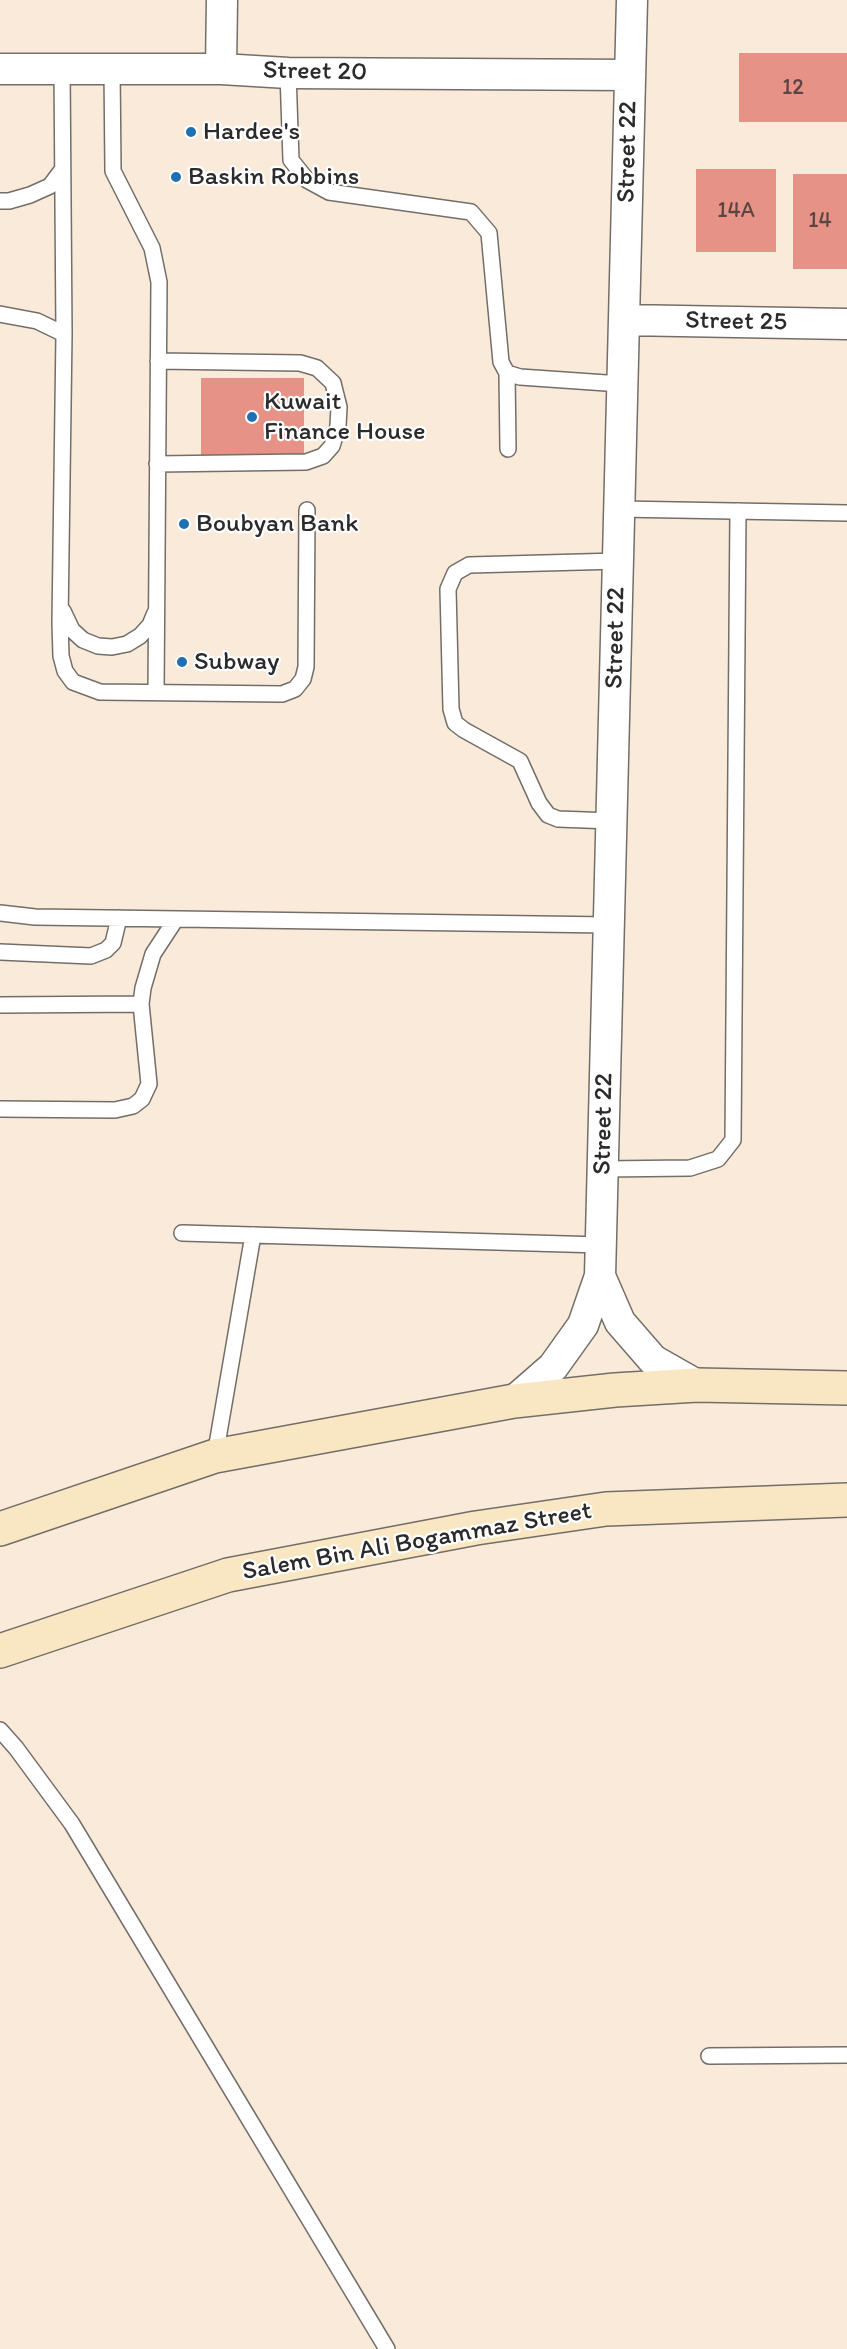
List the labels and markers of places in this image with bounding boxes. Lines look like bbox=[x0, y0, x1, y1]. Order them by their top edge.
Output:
place label: Hardee's bbox=[203, 116, 300, 148]
marker: Hardee's bbox=[184, 125, 198, 139]
place label: Baskin Robbins bbox=[188, 161, 359, 193]
marker: Baskin Robbins bbox=[169, 170, 183, 184]
place label: Kuwait Finance House bbox=[264, 386, 426, 448]
marker: Kuwait Finance House bbox=[245, 410, 259, 424]
place label: Boubyan Bank bbox=[196, 508, 358, 540]
marker: Boubyan Bank bbox=[177, 517, 191, 531]
place label: Subway bbox=[194, 646, 279, 678]
marker: Subway bbox=[175, 655, 189, 669]

